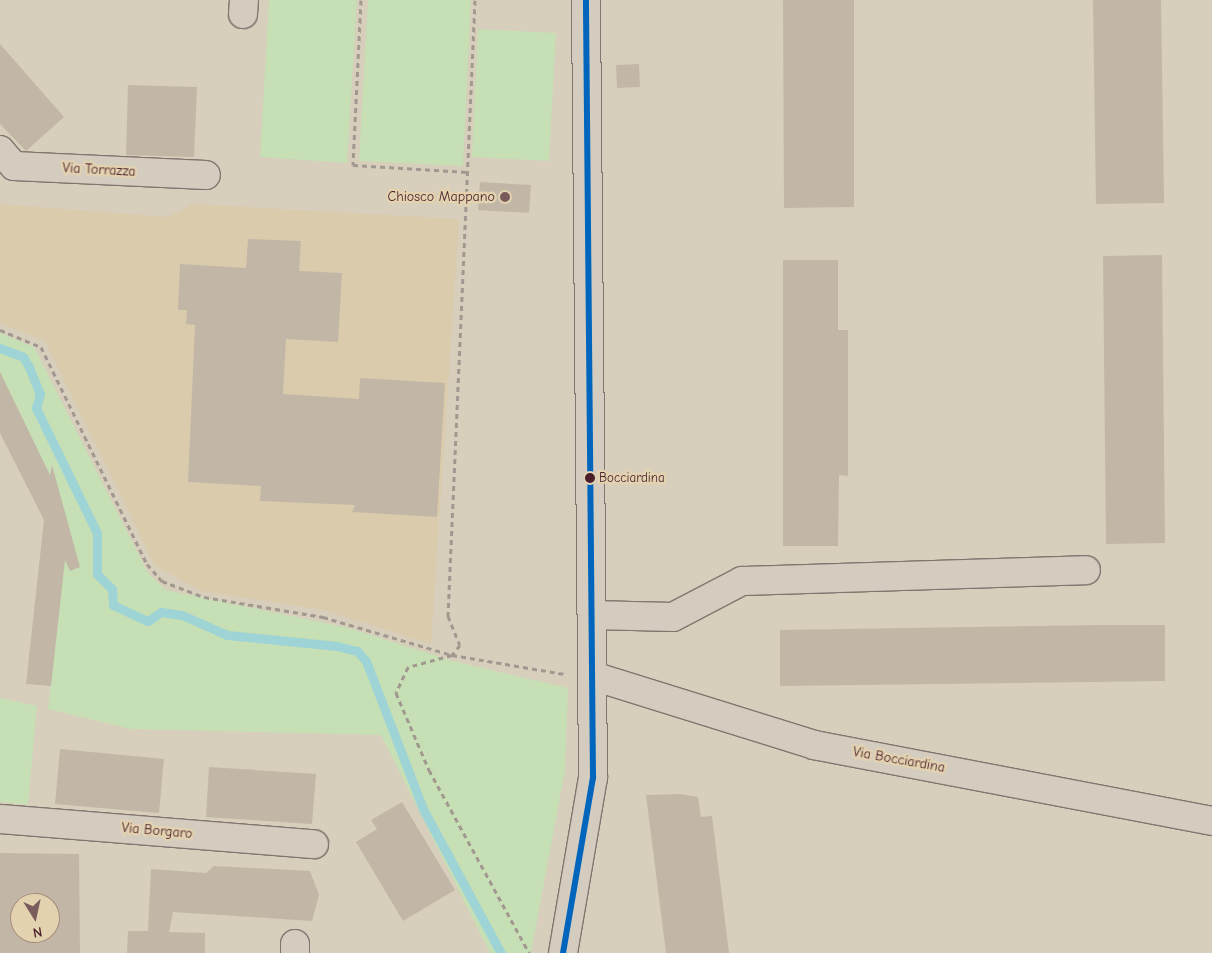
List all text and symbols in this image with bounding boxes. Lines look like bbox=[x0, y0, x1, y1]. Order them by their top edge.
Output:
street label: Via Torrazza bbox=[62, 160, 136, 180]
place label: Chiosco Mappano bbox=[388, 189, 495, 205]
marker: Chiosco Mappano bbox=[499, 191, 511, 203]
place label: Bocciardina bbox=[599, 470, 665, 486]
marker: Bocciardina bbox=[585, 473, 595, 483]
street label: Via Bocciardina bbox=[852, 744, 946, 776]
street label: Via Borgaro bbox=[121, 820, 193, 842]
north arrow bbox=[10, 893, 60, 943]
text: N bbox=[32, 923, 44, 941]

